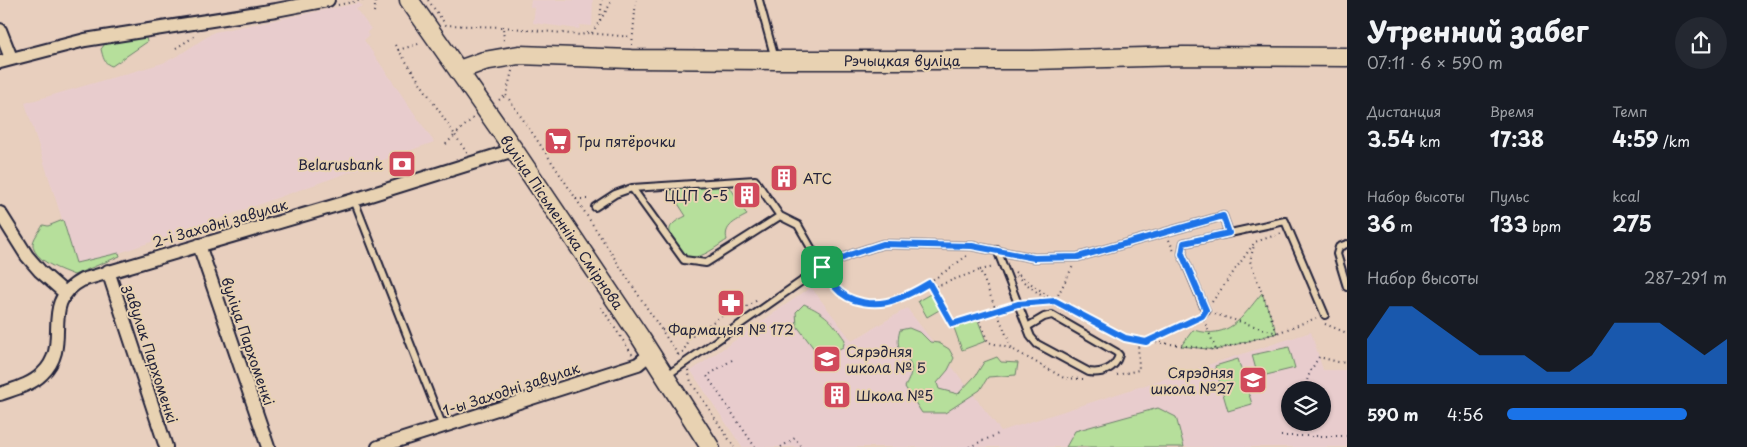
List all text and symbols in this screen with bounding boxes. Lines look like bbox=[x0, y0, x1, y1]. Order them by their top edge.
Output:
text: Утренний забег bbox=[1367, 9, 1588, 52]
button: share bbox=[1675, 17, 1727, 69]
street label: Рэчыцкая вуліца bbox=[844, 50, 961, 71]
text: 07:11 · 6 × 590 m bbox=[1367, 50, 1503, 74]
text: Дистанция bbox=[1367, 101, 1441, 122]
text: Время bbox=[1490, 101, 1534, 122]
text: Темп bbox=[1612, 101, 1648, 122]
text: 3.54 bbox=[1367, 122, 1415, 154]
text: 17:38 bbox=[1490, 122, 1544, 154]
text: 4:59 bbox=[1612, 122, 1659, 154]
supermarket icon: Три пятёрочки bbox=[543, 126, 573, 156]
street label: вуліца Пісьменніка Смірнова bbox=[495, 130, 629, 314]
place label: Три пятёрочки bbox=[577, 131, 676, 152]
text: km bbox=[1415, 131, 1440, 152]
text: /km bbox=[1659, 131, 1690, 152]
bank icon: Belarusbank bbox=[387, 149, 417, 179]
place label: Belarusbank bbox=[298, 154, 383, 175]
building icon: АТС bbox=[769, 163, 799, 193]
place label: АТС bbox=[803, 168, 832, 189]
building icon: ЦЦП 6-5 bbox=[732, 180, 762, 210]
place label: ЦЦП 6-5 bbox=[665, 185, 728, 206]
text: Набор высоты bbox=[1367, 186, 1465, 207]
text: Пульс bbox=[1490, 186, 1529, 207]
text: kcal bbox=[1612, 186, 1640, 207]
street label: 2-і Заходні завулак bbox=[150, 193, 291, 252]
text: 36 bbox=[1367, 207, 1396, 239]
text: 133 bbox=[1490, 207, 1528, 239]
text: 275 bbox=[1612, 207, 1652, 239]
text: m bbox=[1396, 216, 1413, 237]
text: bpm bbox=[1528, 216, 1561, 237]
pin bbox=[801, 246, 843, 288]
icon: arrive bbox=[808, 253, 836, 281]
text: Набор высоты bbox=[1367, 265, 1479, 289]
text: 287–291 m bbox=[1644, 265, 1727, 289]
street label: вуліца Пархоменкі bbox=[216, 274, 280, 408]
street label: завулак Пархоменкі bbox=[118, 281, 183, 426]
pharmacy icon: Фармацыя № 172 bbox=[716, 288, 746, 318]
place label: Фармацыя № 172 bbox=[668, 319, 794, 340]
place label: Сярэдняя школа № 5 bbox=[846, 341, 926, 378]
school or university icon: Сярэдняя школа № 5 bbox=[812, 344, 842, 374]
street label: 1-ы Заходні завулак bbox=[440, 357, 583, 421]
place label: Сярэдняя школа №27 bbox=[1150, 362, 1234, 399]
school or university icon: Сярэдняя школа №27 bbox=[1238, 365, 1268, 395]
building icon: Школа №5 bbox=[822, 380, 852, 410]
map controls bbox=[1281, 381, 1331, 431]
button: layers bbox=[1281, 381, 1331, 431]
place label: Школа №5 bbox=[856, 385, 933, 406]
text: 590 m bbox=[1367, 402, 1418, 426]
text: 4:56 bbox=[1447, 402, 1484, 426]

